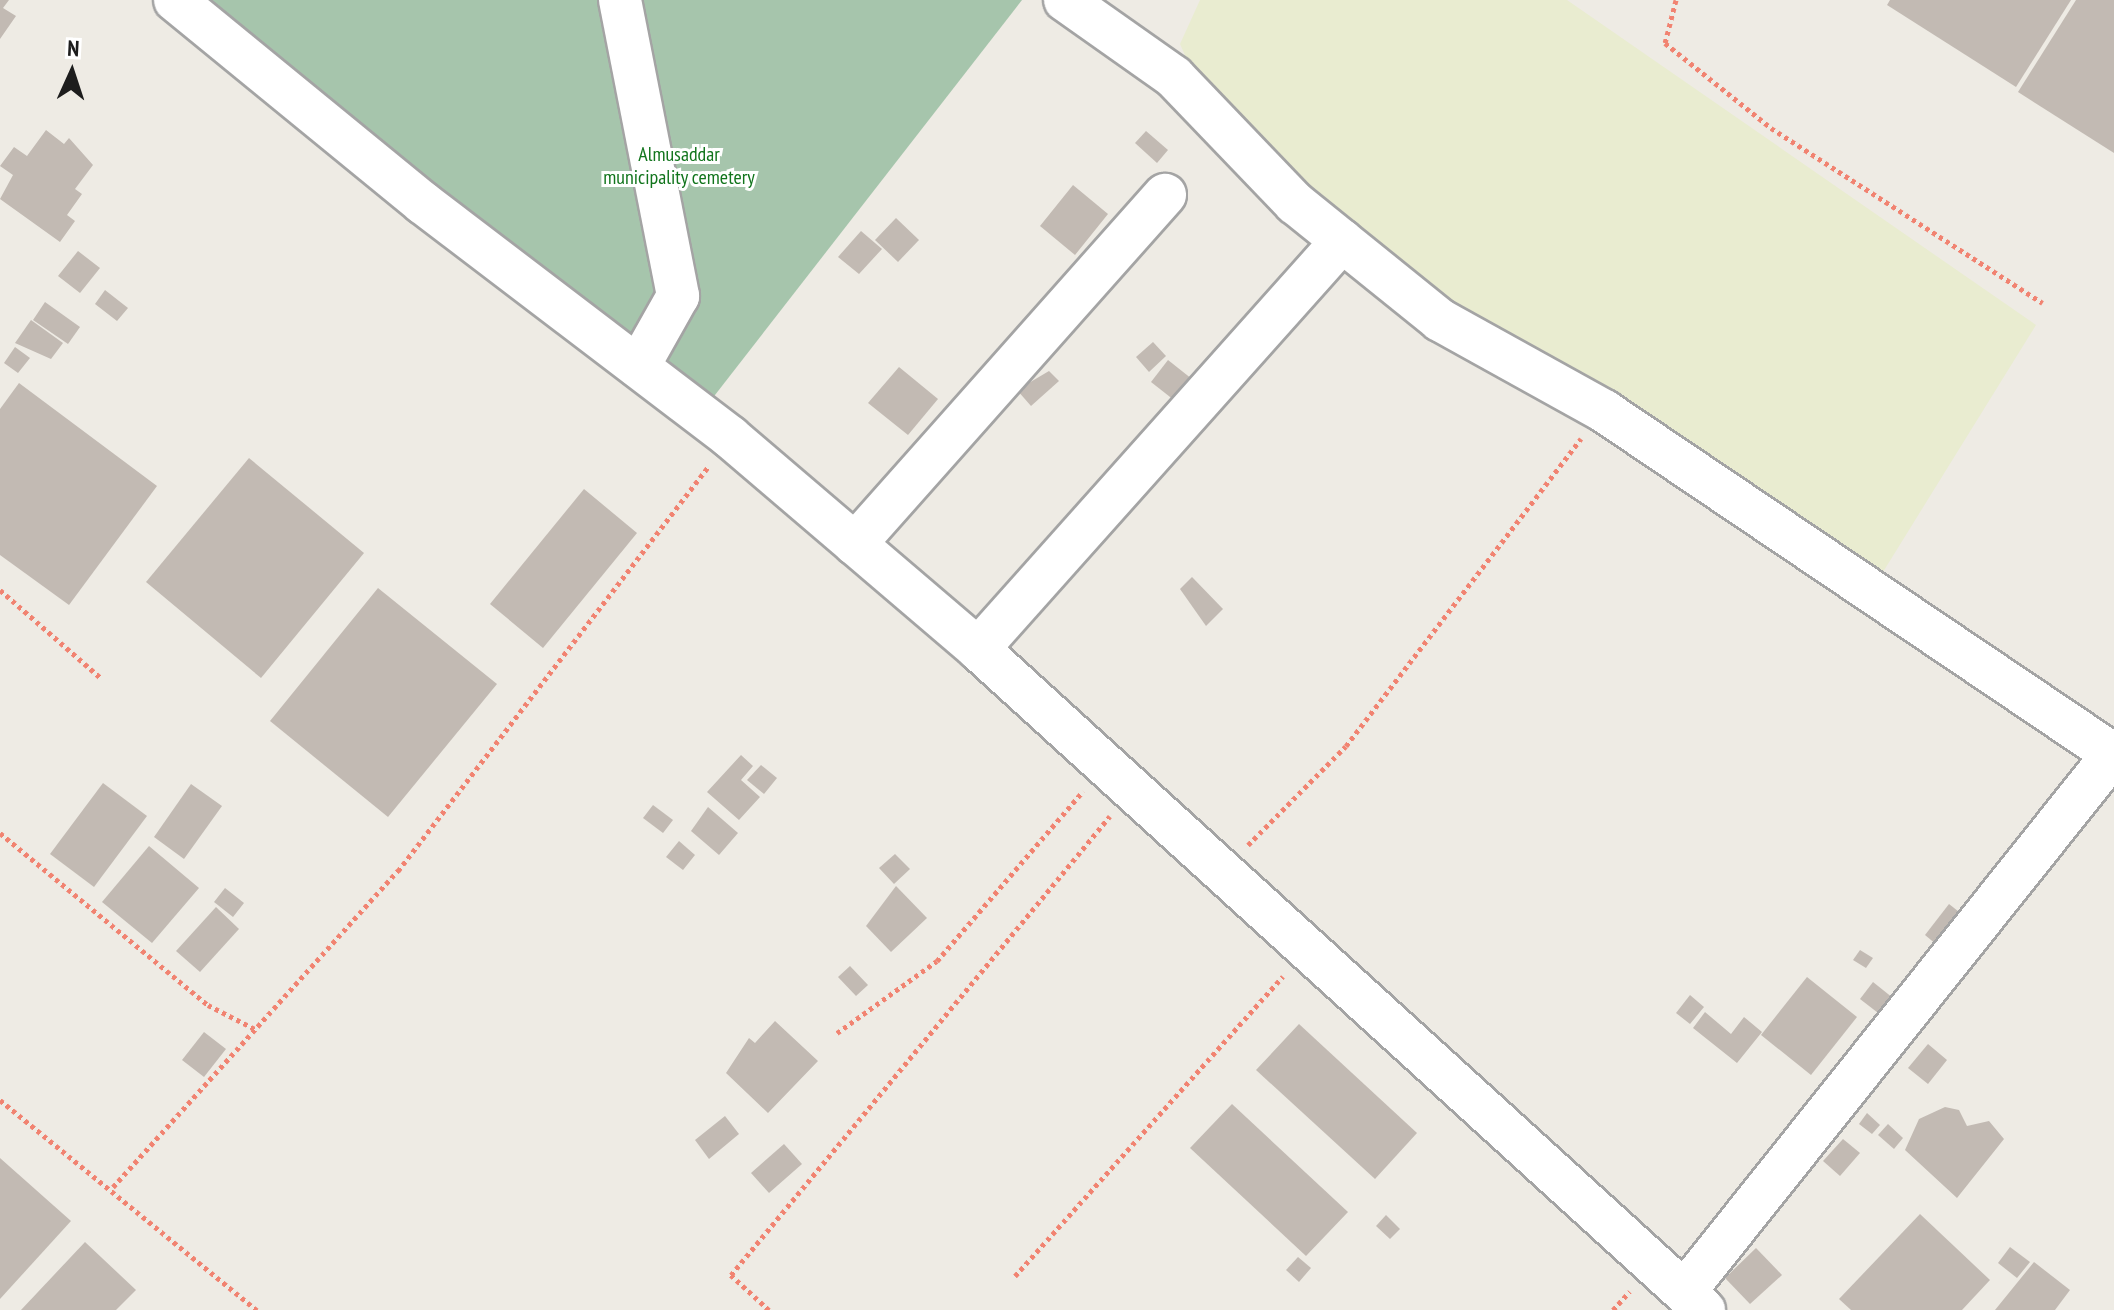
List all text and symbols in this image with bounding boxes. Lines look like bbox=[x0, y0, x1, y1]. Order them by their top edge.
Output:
north arrow bbox=[32, 32, 112, 112]
text: N bbox=[67, 34, 80, 62]
park label: Almusaddar municipality cemetery bbox=[603, 143, 755, 190]

